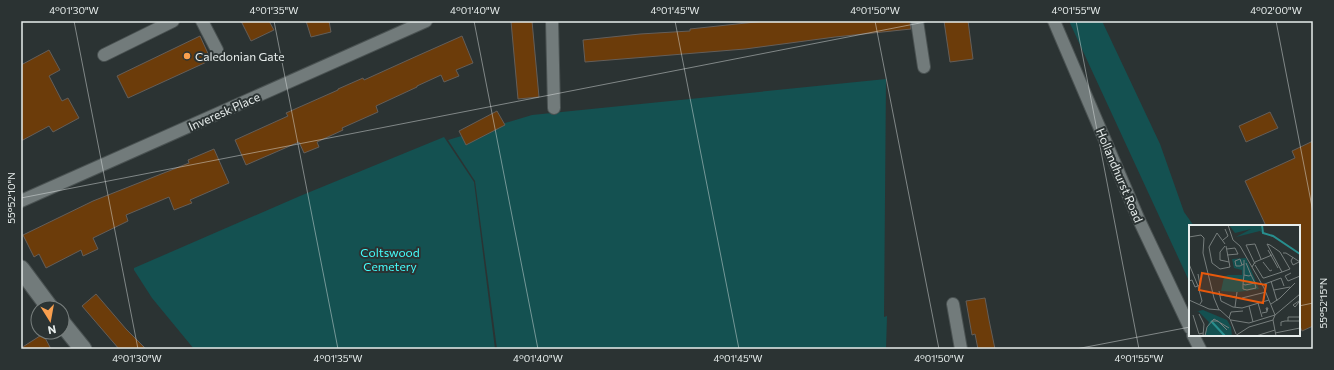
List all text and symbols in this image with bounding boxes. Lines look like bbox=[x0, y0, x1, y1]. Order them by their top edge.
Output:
text: 4°01'30"W bbox=[49, 4, 99, 16]
text: 4°01'35"W bbox=[250, 4, 298, 16]
text: 4°01'40"W bbox=[450, 4, 500, 16]
text: 4°01'45"W bbox=[650, 4, 700, 16]
text: 4°01'50"W bbox=[850, 4, 900, 16]
text: 4°01'55"W bbox=[1052, 4, 1100, 16]
text: 4°02'00"W bbox=[1250, 4, 1302, 16]
place label: Caledonian Gate bbox=[195, 49, 285, 63]
marker: Caledonian Gate bbox=[182, 51, 192, 61]
street label: Inveresk Place bbox=[186, 89, 262, 133]
street label: Hollandhurst Road bbox=[1094, 126, 1146, 224]
text: 55°52'10"N bbox=[5, 172, 17, 224]
inset map bbox=[1189, 225, 1300, 336]
park label: Coltswood Cemetery bbox=[360, 245, 420, 273]
text: 55°52'15"N bbox=[1317, 278, 1329, 328]
north arrow bbox=[30, 300, 70, 340]
text: N bbox=[47, 323, 57, 337]
text: 4°01'30"W bbox=[112, 352, 162, 364]
text: 4°01'35"W bbox=[314, 352, 362, 364]
text: 4°01'40"W bbox=[513, 352, 563, 364]
text: 4°01'45"W bbox=[713, 352, 763, 364]
text: 4°01'50"W bbox=[914, 352, 964, 364]
text: 4°01'55"W bbox=[1115, 352, 1163, 364]

